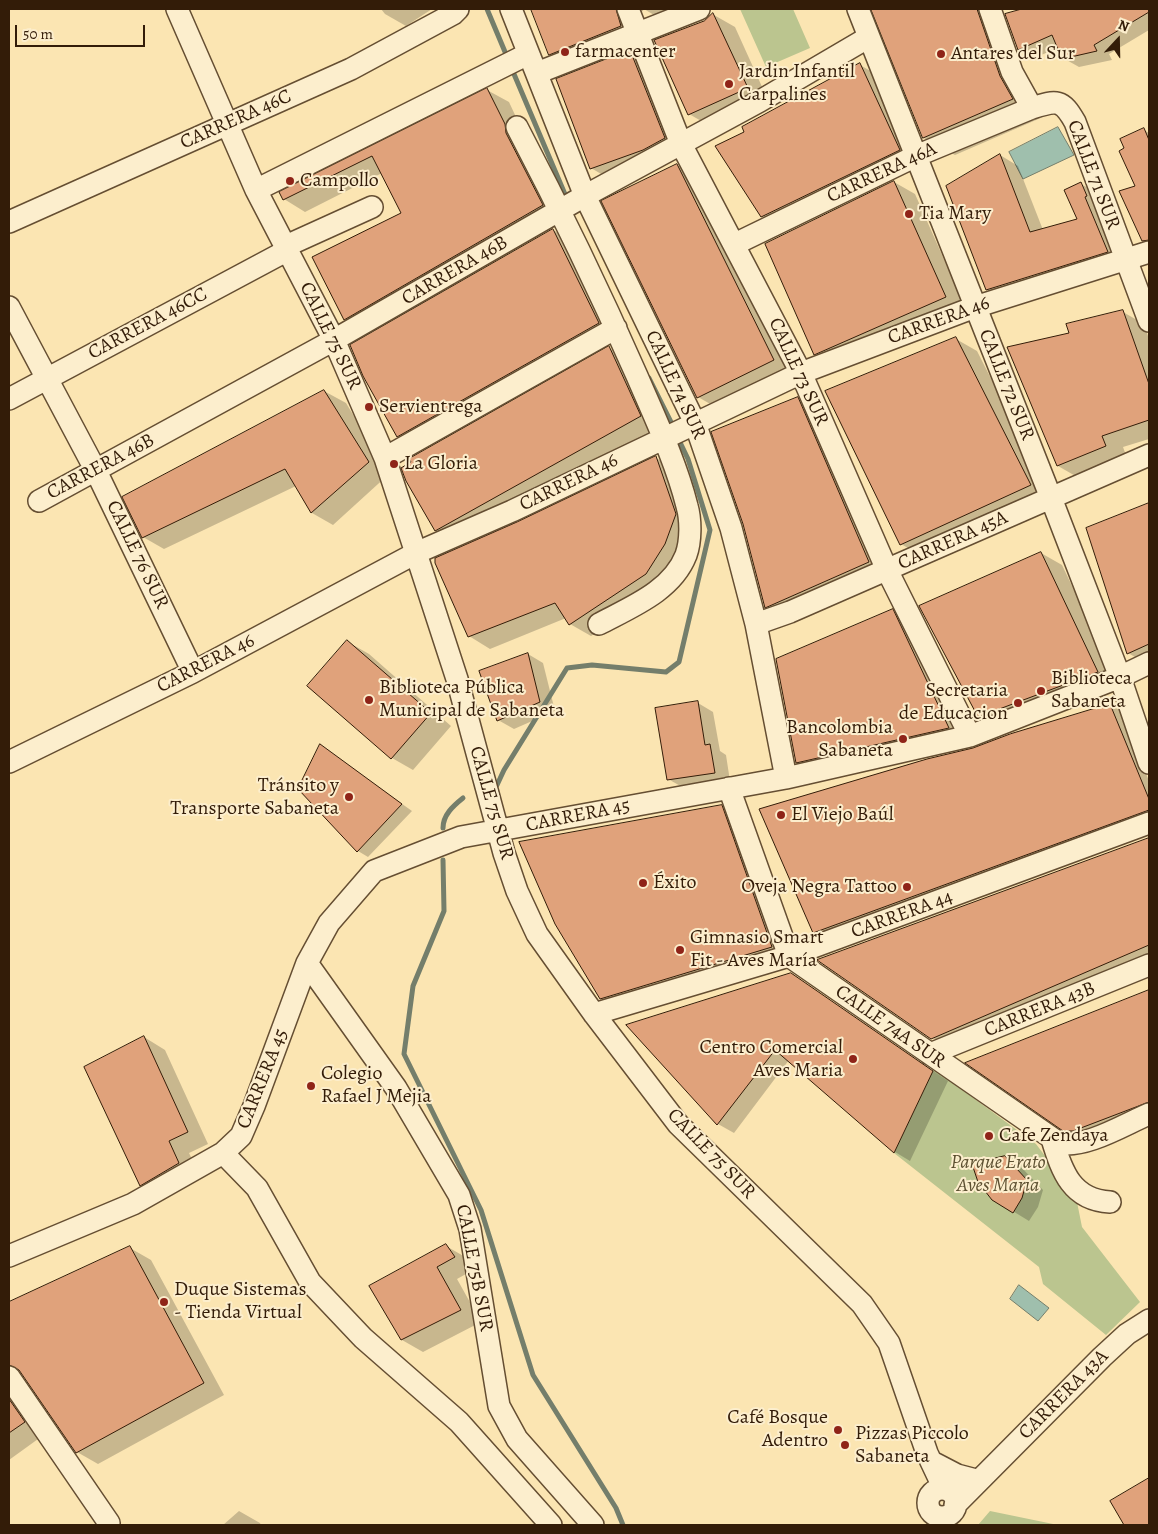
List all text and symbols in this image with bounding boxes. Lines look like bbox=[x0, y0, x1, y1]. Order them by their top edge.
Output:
scale bar bbox=[18, 15, 148, 47]
north arrow bbox=[1093, 15, 1143, 65]
text: N bbox=[1115, 15, 1132, 36]
text: 50 m bbox=[23, 24, 53, 44]
place label: farmacenter bbox=[575, 40, 676, 64]
place label: Antares del Sur bbox=[951, 42, 1075, 66]
marker: farmacenter bbox=[559, 46, 571, 58]
marker: Antares del Sur bbox=[935, 48, 947, 60]
place label: Jardin Infantil Carpalines bbox=[739, 60, 855, 107]
marker: Jardin Infantil Carpalines bbox=[723, 78, 735, 90]
street label: CARRERA 46C bbox=[177, 85, 295, 155]
street label: CALLE 71 SUR bbox=[1061, 117, 1125, 233]
street label: CARRERA 46A bbox=[823, 137, 941, 209]
place label: Campollo bbox=[300, 169, 379, 193]
marker: Campollo bbox=[284, 175, 296, 187]
place label: Tia Mary bbox=[919, 202, 991, 226]
marker: Tia Mary bbox=[903, 208, 915, 220]
street label: CARRERA 46B bbox=[398, 231, 512, 311]
street label: CALLE 75 SUR bbox=[294, 278, 366, 394]
street label: CARRERA 46CC bbox=[84, 283, 212, 365]
street label: CARRERA 46 bbox=[885, 291, 993, 351]
street label: CALLE 73 SUR bbox=[762, 314, 834, 430]
street label: CALLE 72 SUR bbox=[973, 326, 1039, 444]
street label: CALLE 74 SUR bbox=[639, 327, 711, 443]
place label: Servientrega bbox=[379, 395, 482, 419]
marker: Servientrega bbox=[363, 401, 375, 413]
street label: CARRERA 46B bbox=[43, 429, 159, 505]
street label: CARRERA 46 bbox=[516, 449, 622, 517]
place label: La Gloria bbox=[404, 452, 478, 476]
marker: La Gloria bbox=[388, 458, 400, 470]
street label: CALLE 76 SUR bbox=[100, 497, 174, 613]
street label: CARRERA 45A bbox=[894, 506, 1012, 576]
street label: CARRERA 46 bbox=[153, 629, 259, 699]
place label: Biblioteca Sabaneta bbox=[1051, 667, 1132, 714]
place label: Biblioteca Pública Municipal de Sabaneta bbox=[379, 676, 564, 723]
place label: Secretaria de Educacion bbox=[899, 679, 1008, 726]
marker: Biblioteca Sabaneta bbox=[1035, 685, 1047, 697]
marker: Biblioteca Pública Municipal de Sabaneta bbox=[363, 694, 375, 706]
marker: Secretaria de Educacion bbox=[1012, 697, 1024, 709]
place label: Bancolombia Sabaneta bbox=[786, 716, 893, 763]
marker: Bancolombia Sabaneta bbox=[897, 733, 909, 745]
street label: CALLE 75 SUR bbox=[463, 744, 519, 862]
place label: Tránsito y Transporte Sabaneta bbox=[170, 774, 339, 821]
marker: Tránsito y Transporte Sabaneta bbox=[343, 791, 355, 803]
street label: CARRERA 45 bbox=[524, 794, 632, 838]
place label: El Viejo Baúl bbox=[791, 803, 894, 827]
marker: El Viejo Baúl bbox=[775, 809, 787, 821]
place label: Éxito bbox=[653, 871, 697, 895]
place label: Oveja Negra Tattoo bbox=[741, 875, 897, 899]
marker: Éxito bbox=[637, 877, 649, 889]
marker: Oveja Negra Tattoo bbox=[901, 881, 913, 893]
street label: CARRERA 44 bbox=[848, 886, 956, 944]
place label: Gimnasio Smart Fit - Aves María bbox=[690, 926, 824, 973]
marker: Gimnasio Smart Fit - Aves María bbox=[674, 944, 686, 956]
street label: CARRERA 43B bbox=[981, 977, 1099, 1043]
street label: CALLE 74A SUR bbox=[830, 980, 950, 1074]
street label: CARRERA 45 bbox=[232, 1025, 294, 1133]
place label: Centro Comercial Aves Maria bbox=[700, 1036, 843, 1083]
marker: Centro Comercial Aves Maria bbox=[847, 1053, 859, 1065]
place label: Colegio Rafael J Mejia bbox=[321, 1062, 432, 1109]
marker: Colegio Rafael J Mejia bbox=[305, 1080, 317, 1092]
street label: CALLE 75 SUR bbox=[662, 1104, 760, 1204]
place label: Cafe Zendaya bbox=[999, 1124, 1108, 1148]
marker: Cafe Zendaya bbox=[983, 1130, 995, 1142]
park label: Parque Erato Aves Maria bbox=[950, 1151, 1046, 1198]
street label: CALLE 75B SUR bbox=[450, 1202, 498, 1334]
place label: Duque Sistemas - Tienda Virtual bbox=[174, 1278, 307, 1325]
marker: Duque Sistemas - Tienda Virtual bbox=[158, 1296, 170, 1308]
street label: CARRERA 43A bbox=[1014, 1345, 1114, 1445]
place label: Café Bosque Adentro bbox=[727, 1406, 828, 1453]
place label: Pizzas Piccolo Sabaneta bbox=[855, 1422, 969, 1469]
marker: Café Bosque Adentro bbox=[832, 1424, 844, 1436]
marker: Pizzas Piccolo Sabaneta bbox=[839, 1439, 851, 1451]

